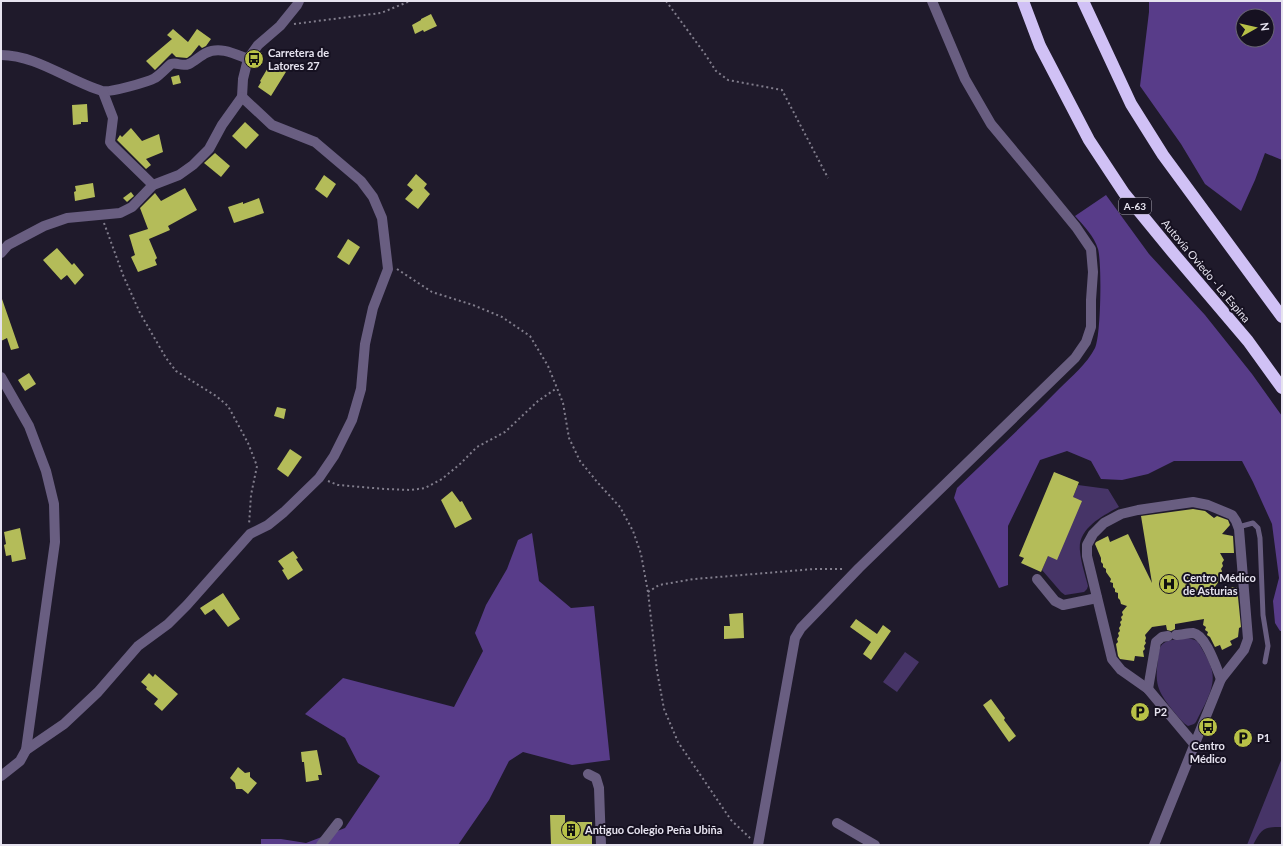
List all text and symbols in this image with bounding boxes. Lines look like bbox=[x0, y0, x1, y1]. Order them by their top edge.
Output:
north arrow bbox=[1235, 8, 1275, 48]
text: N bbox=[1258, 21, 1272, 32]
place label: Carretera de Latores 27 bbox=[268, 46, 329, 72]
bus stop icon: Carretera de Latores 27 bbox=[243, 48, 265, 70]
road number: A-63 bbox=[1119, 198, 1151, 214]
street label: Autovía Oviedo - La Espina bbox=[1159, 217, 1253, 325]
place label: Centro Médico de Asturias bbox=[1183, 571, 1256, 597]
hospital icon: Centro Médico de Asturias bbox=[1158, 573, 1180, 595]
parking icon: P2 bbox=[1129, 701, 1151, 723]
place label: P2 bbox=[1154, 705, 1167, 718]
bus stop icon: Centro Médico bbox=[1197, 716, 1219, 738]
parking icon: P1 bbox=[1232, 727, 1254, 749]
place label: P1 bbox=[1257, 731, 1270, 744]
place label: Centro Médico bbox=[1190, 739, 1226, 765]
building icon: Antiguo Colegio Peña Ubiña bbox=[560, 819, 582, 841]
place label: Antiguo Colegio Peña Ubiña bbox=[584, 823, 722, 836]

